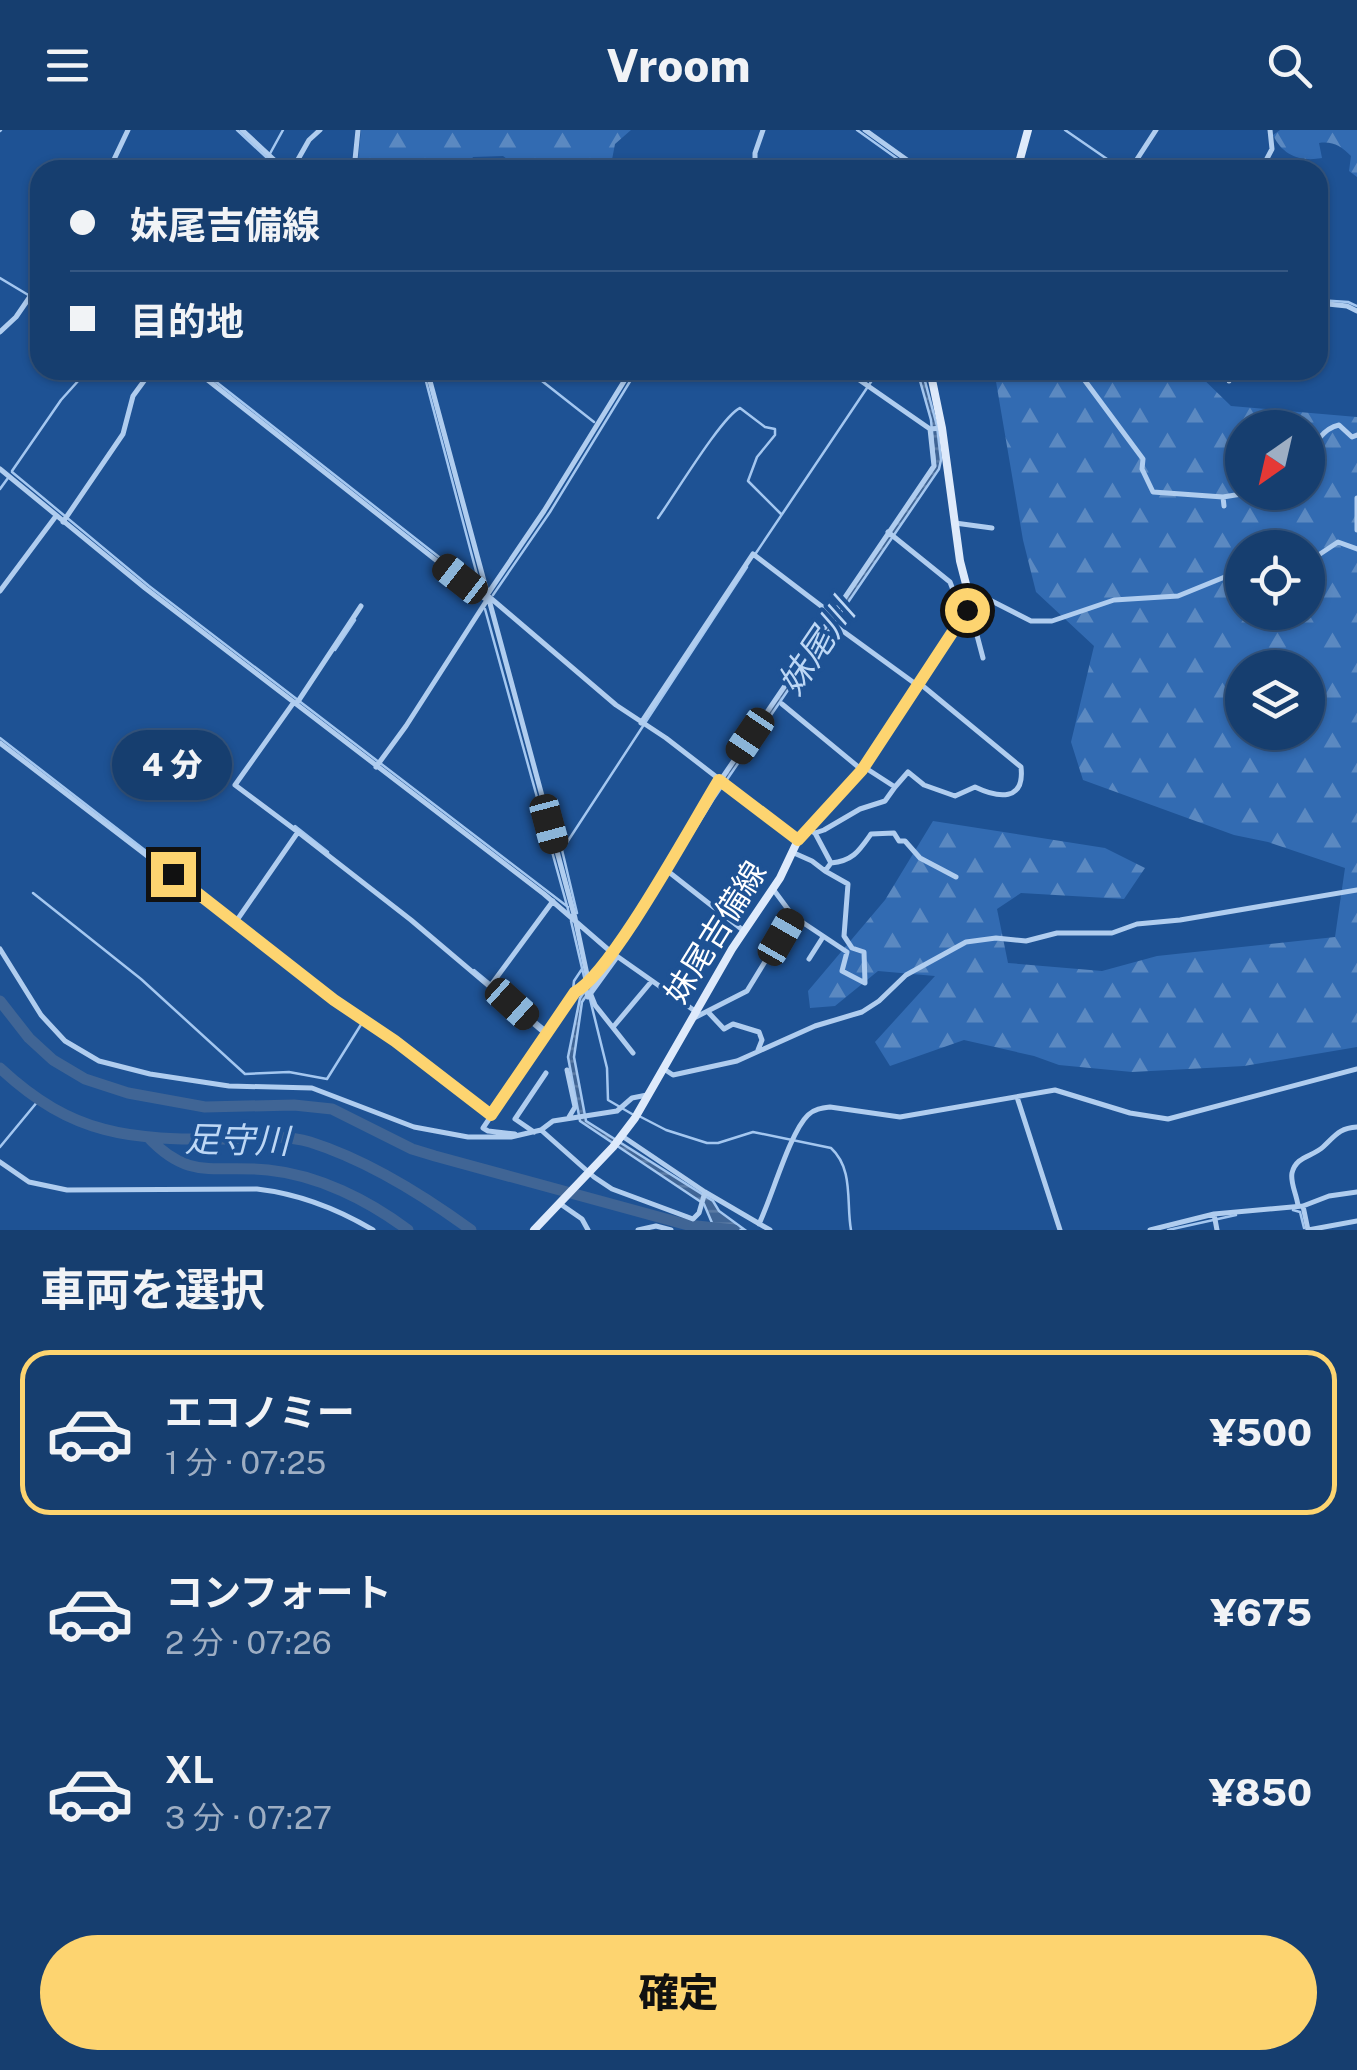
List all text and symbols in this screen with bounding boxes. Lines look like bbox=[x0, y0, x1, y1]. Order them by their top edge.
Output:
icon: menu bbox=[40, 38, 95, 93]
icon: search bbox=[1262, 38, 1317, 93]
text: Vroom bbox=[607, 39, 750, 92]
text: 妹尾吉備線 bbox=[130, 203, 320, 248]
text: 目的地 bbox=[130, 299, 244, 344]
north arrow bbox=[1225, 410, 1325, 510]
map controls bbox=[1225, 410, 1325, 750]
button: locate bbox=[1225, 530, 1325, 630]
car bbox=[427, 549, 493, 609]
route start bbox=[945, 588, 990, 633]
water label: 妹尾川 bbox=[770, 589, 865, 702]
button: layers bbox=[1225, 650, 1325, 750]
car bbox=[721, 703, 779, 769]
callout: 4 分 bbox=[113, 729, 233, 799]
text: 4 分 bbox=[142, 746, 202, 783]
car bbox=[527, 791, 571, 857]
route end bbox=[151, 852, 196, 897]
street label: 妹尾吉備線 bbox=[657, 854, 773, 1010]
car bbox=[753, 904, 809, 970]
car bbox=[480, 973, 544, 1035]
water label: 足守川 bbox=[184, 1119, 294, 1161]
text: 車両を選択 bbox=[40, 1263, 265, 1316]
icon: car bbox=[45, 1388, 135, 1478]
text: エコノミー bbox=[165, 1390, 355, 1435]
text: ¥500 bbox=[1210, 1410, 1312, 1455]
text: 1 分 · 07:25 bbox=[165, 1444, 326, 1481]
icon: car bbox=[45, 1568, 135, 1658]
text: コンフォート bbox=[165, 1570, 392, 1615]
text: ¥675 bbox=[1211, 1590, 1312, 1635]
text: 2 分 · 07:26 bbox=[165, 1624, 332, 1661]
text: XL bbox=[165, 1747, 214, 1792]
icon: car bbox=[45, 1748, 135, 1838]
text: ¥850 bbox=[1209, 1770, 1312, 1815]
text: 3 分 · 07:27 bbox=[165, 1799, 332, 1836]
button: 確定 bbox=[40, 1935, 1317, 2050]

